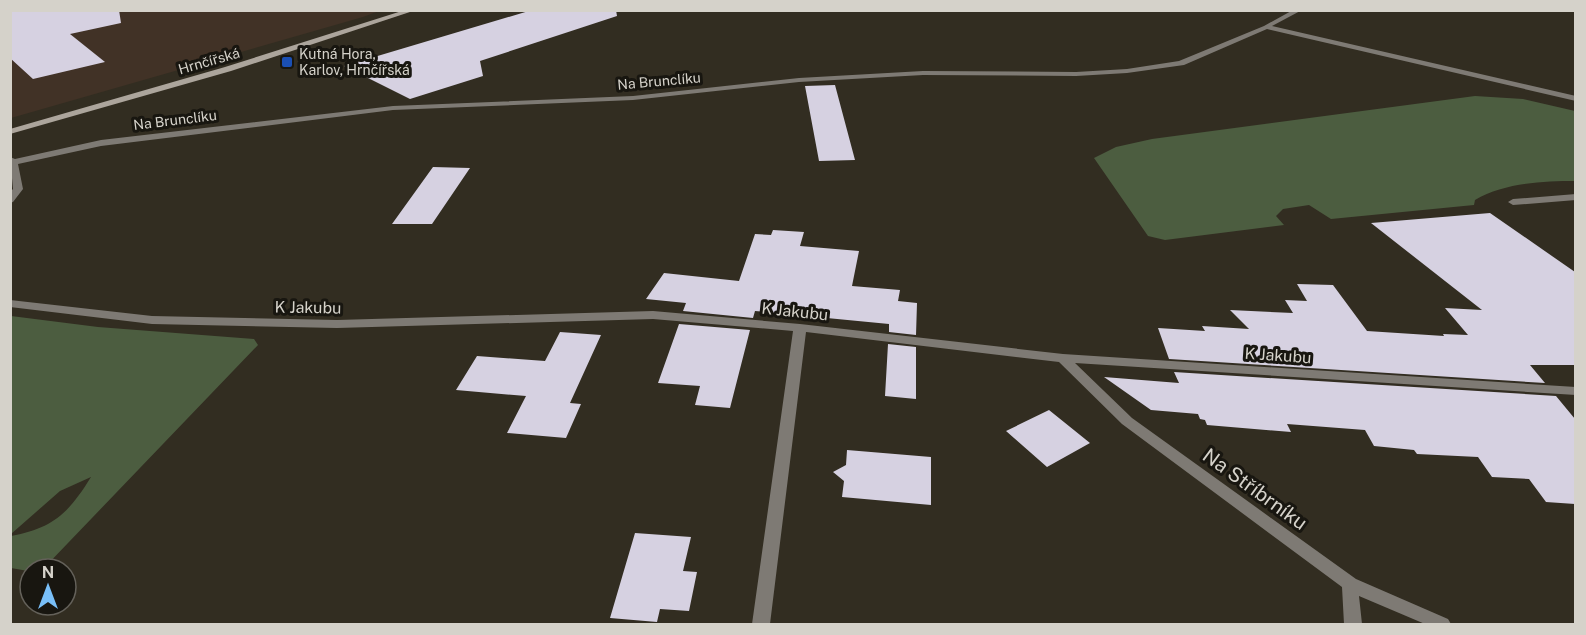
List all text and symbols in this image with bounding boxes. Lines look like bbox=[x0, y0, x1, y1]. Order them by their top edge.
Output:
street label: Hrnčířská bbox=[176, 45, 242, 77]
place label: Kutná Hora, Karlov, Hrnčířská bbox=[299, 46, 410, 78]
marker: Kutná Hora, Karlov, Hrnčířská bbox=[280, 55, 294, 69]
street label: Na Brunclíku bbox=[617, 69, 701, 93]
street label: Na Brunclíku bbox=[132, 107, 218, 133]
street label: K Jakubu bbox=[274, 297, 342, 318]
street label: K Jakubu bbox=[761, 299, 829, 324]
street label: K Jakubu bbox=[1244, 344, 1312, 367]
street label: Na Stříbrníku bbox=[1198, 443, 1312, 535]
north arrow bbox=[18, 557, 78, 617]
text: N bbox=[42, 563, 54, 582]

